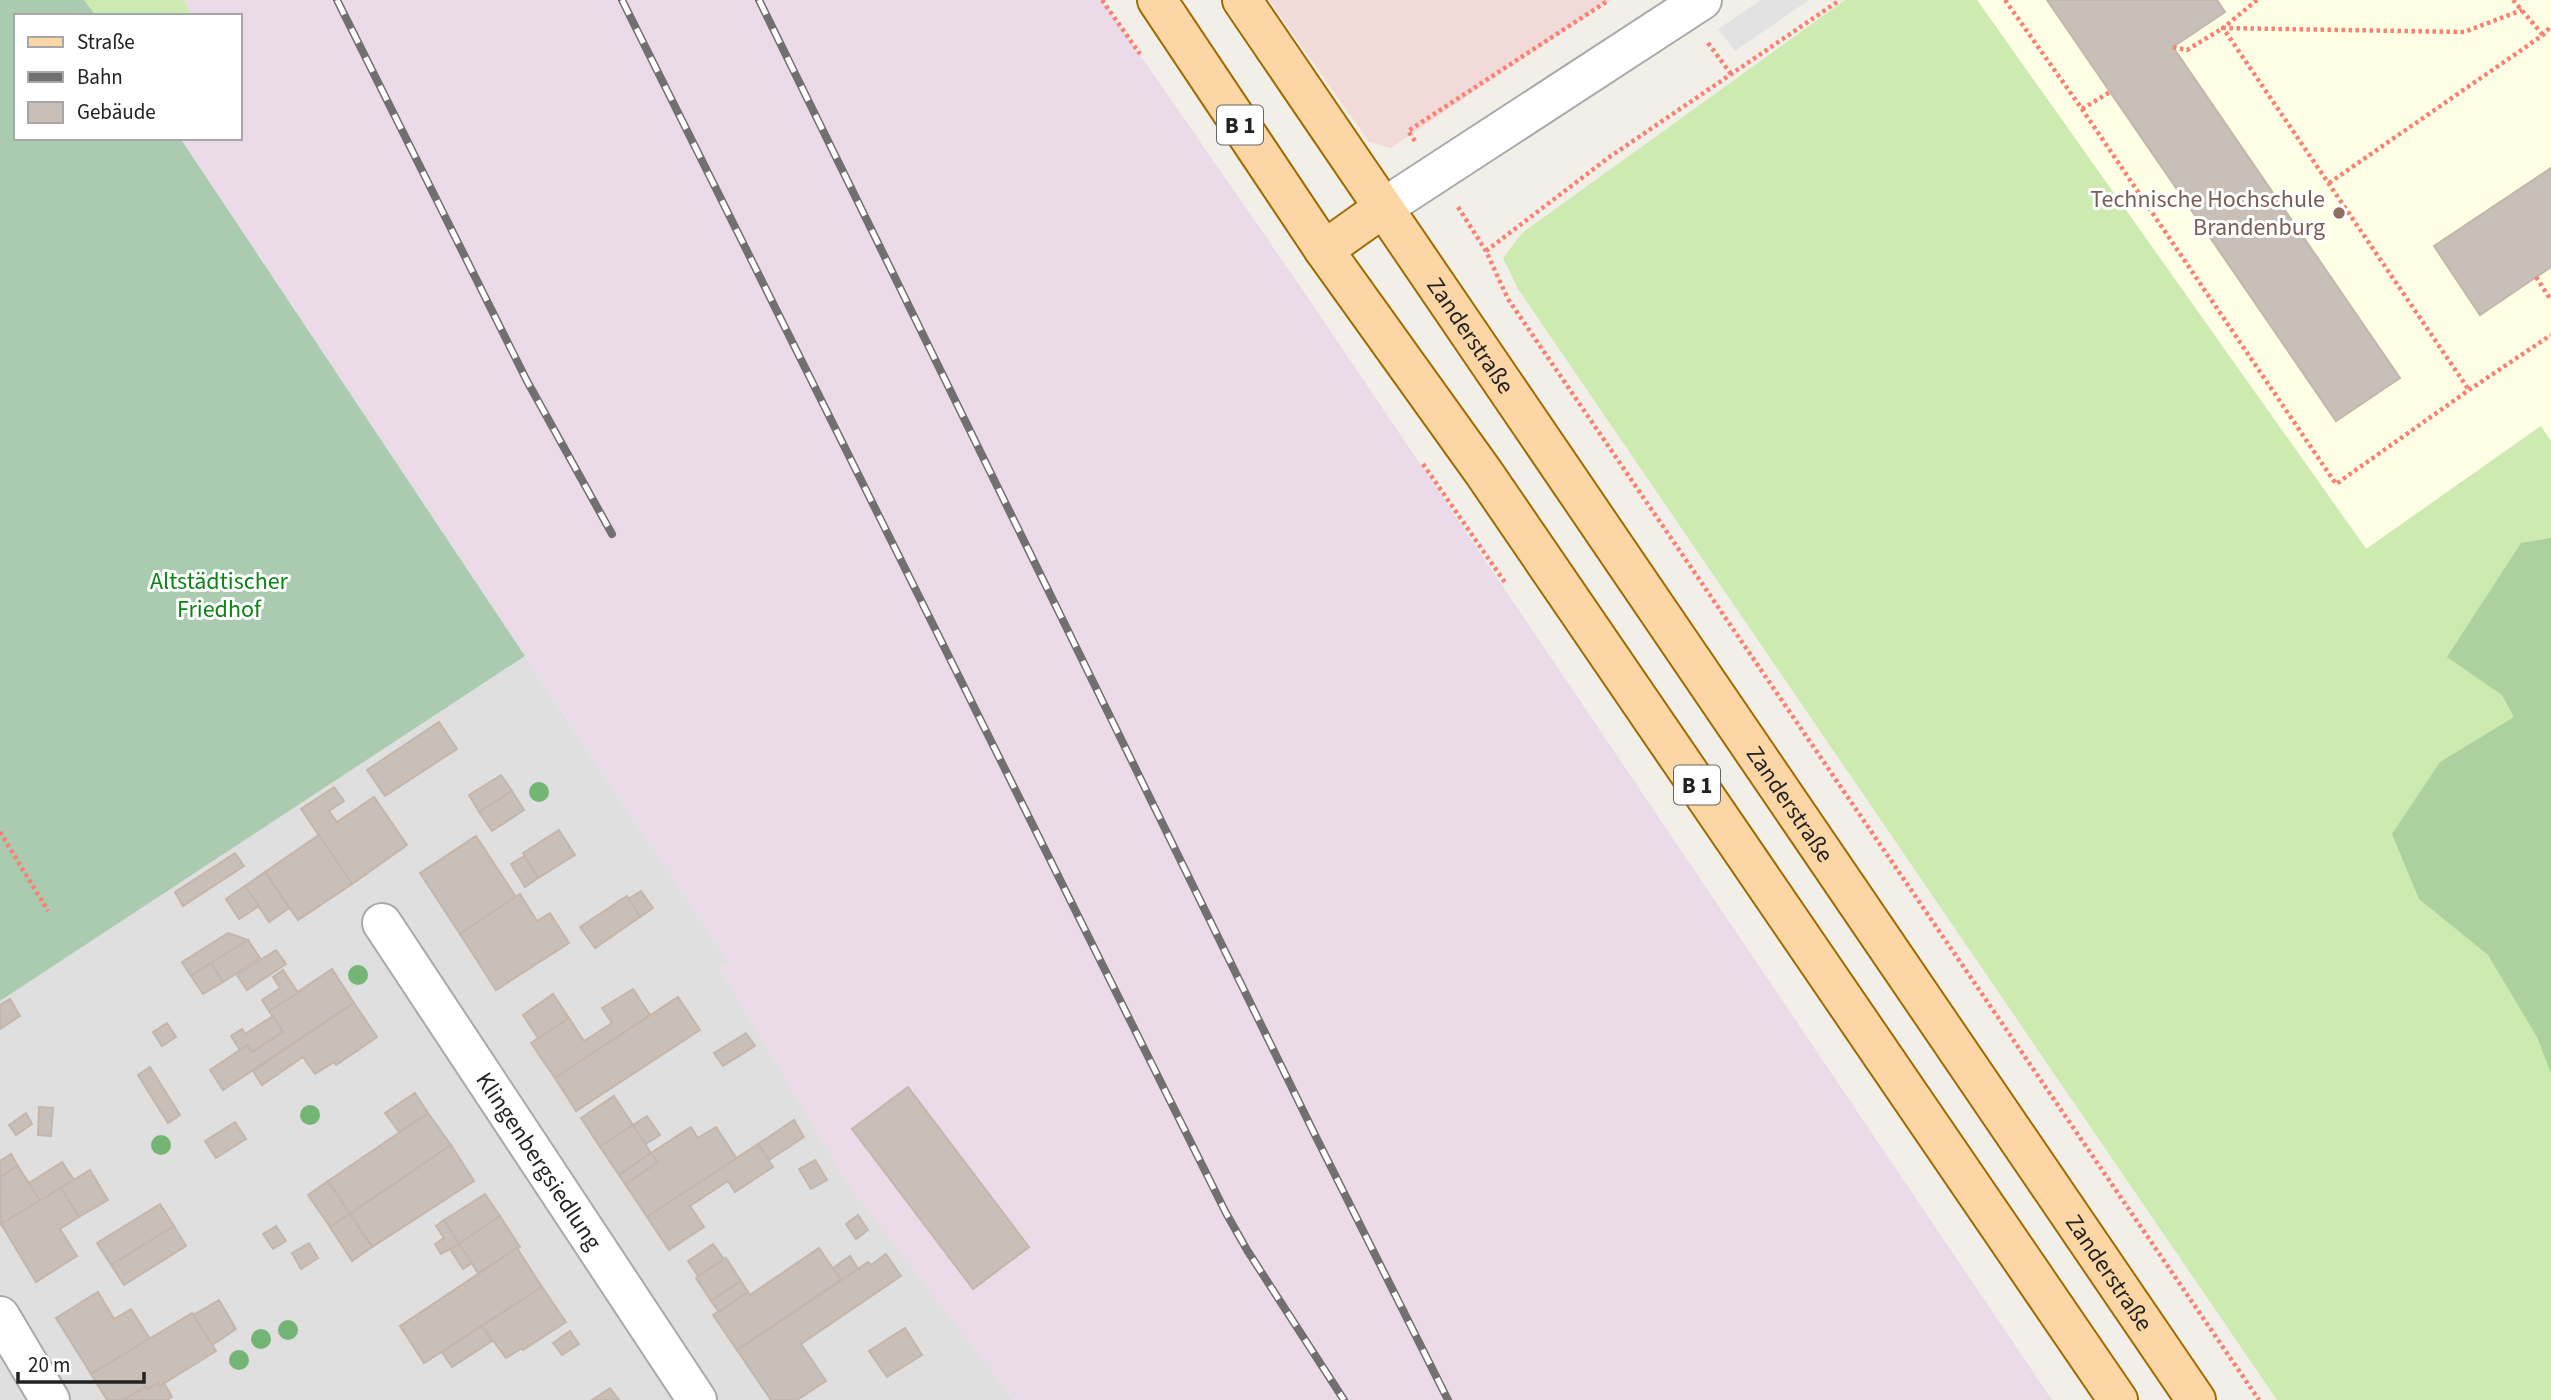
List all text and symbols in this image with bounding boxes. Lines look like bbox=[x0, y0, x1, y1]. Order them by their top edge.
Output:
legend bbox=[14, 14, 242, 140]
text: Straße bbox=[77, 27, 135, 57]
text: Bahn bbox=[77, 62, 123, 92]
text: Gebäude bbox=[77, 97, 156, 127]
road number: B 1 bbox=[1217, 106, 1263, 144]
place label: Technische Hochschule Brandenburg bbox=[2090, 182, 2325, 245]
marker: Technische Hochschule Brandenburg bbox=[2331, 205, 2347, 221]
street label: Zanderstraße bbox=[1418, 270, 1523, 401]
park label: Altstädtischer Friedhof bbox=[150, 564, 289, 627]
street label: Zanderstraße bbox=[1738, 739, 1842, 870]
road number: B 1 bbox=[1674, 765, 1720, 804]
street label: Klingenbergsiedlung bbox=[467, 1065, 611, 1257]
street label: Zanderstraße bbox=[2057, 1207, 2162, 1338]
scale bar bbox=[18, 1340, 144, 1384]
text: 20 m bbox=[28, 1350, 70, 1380]

